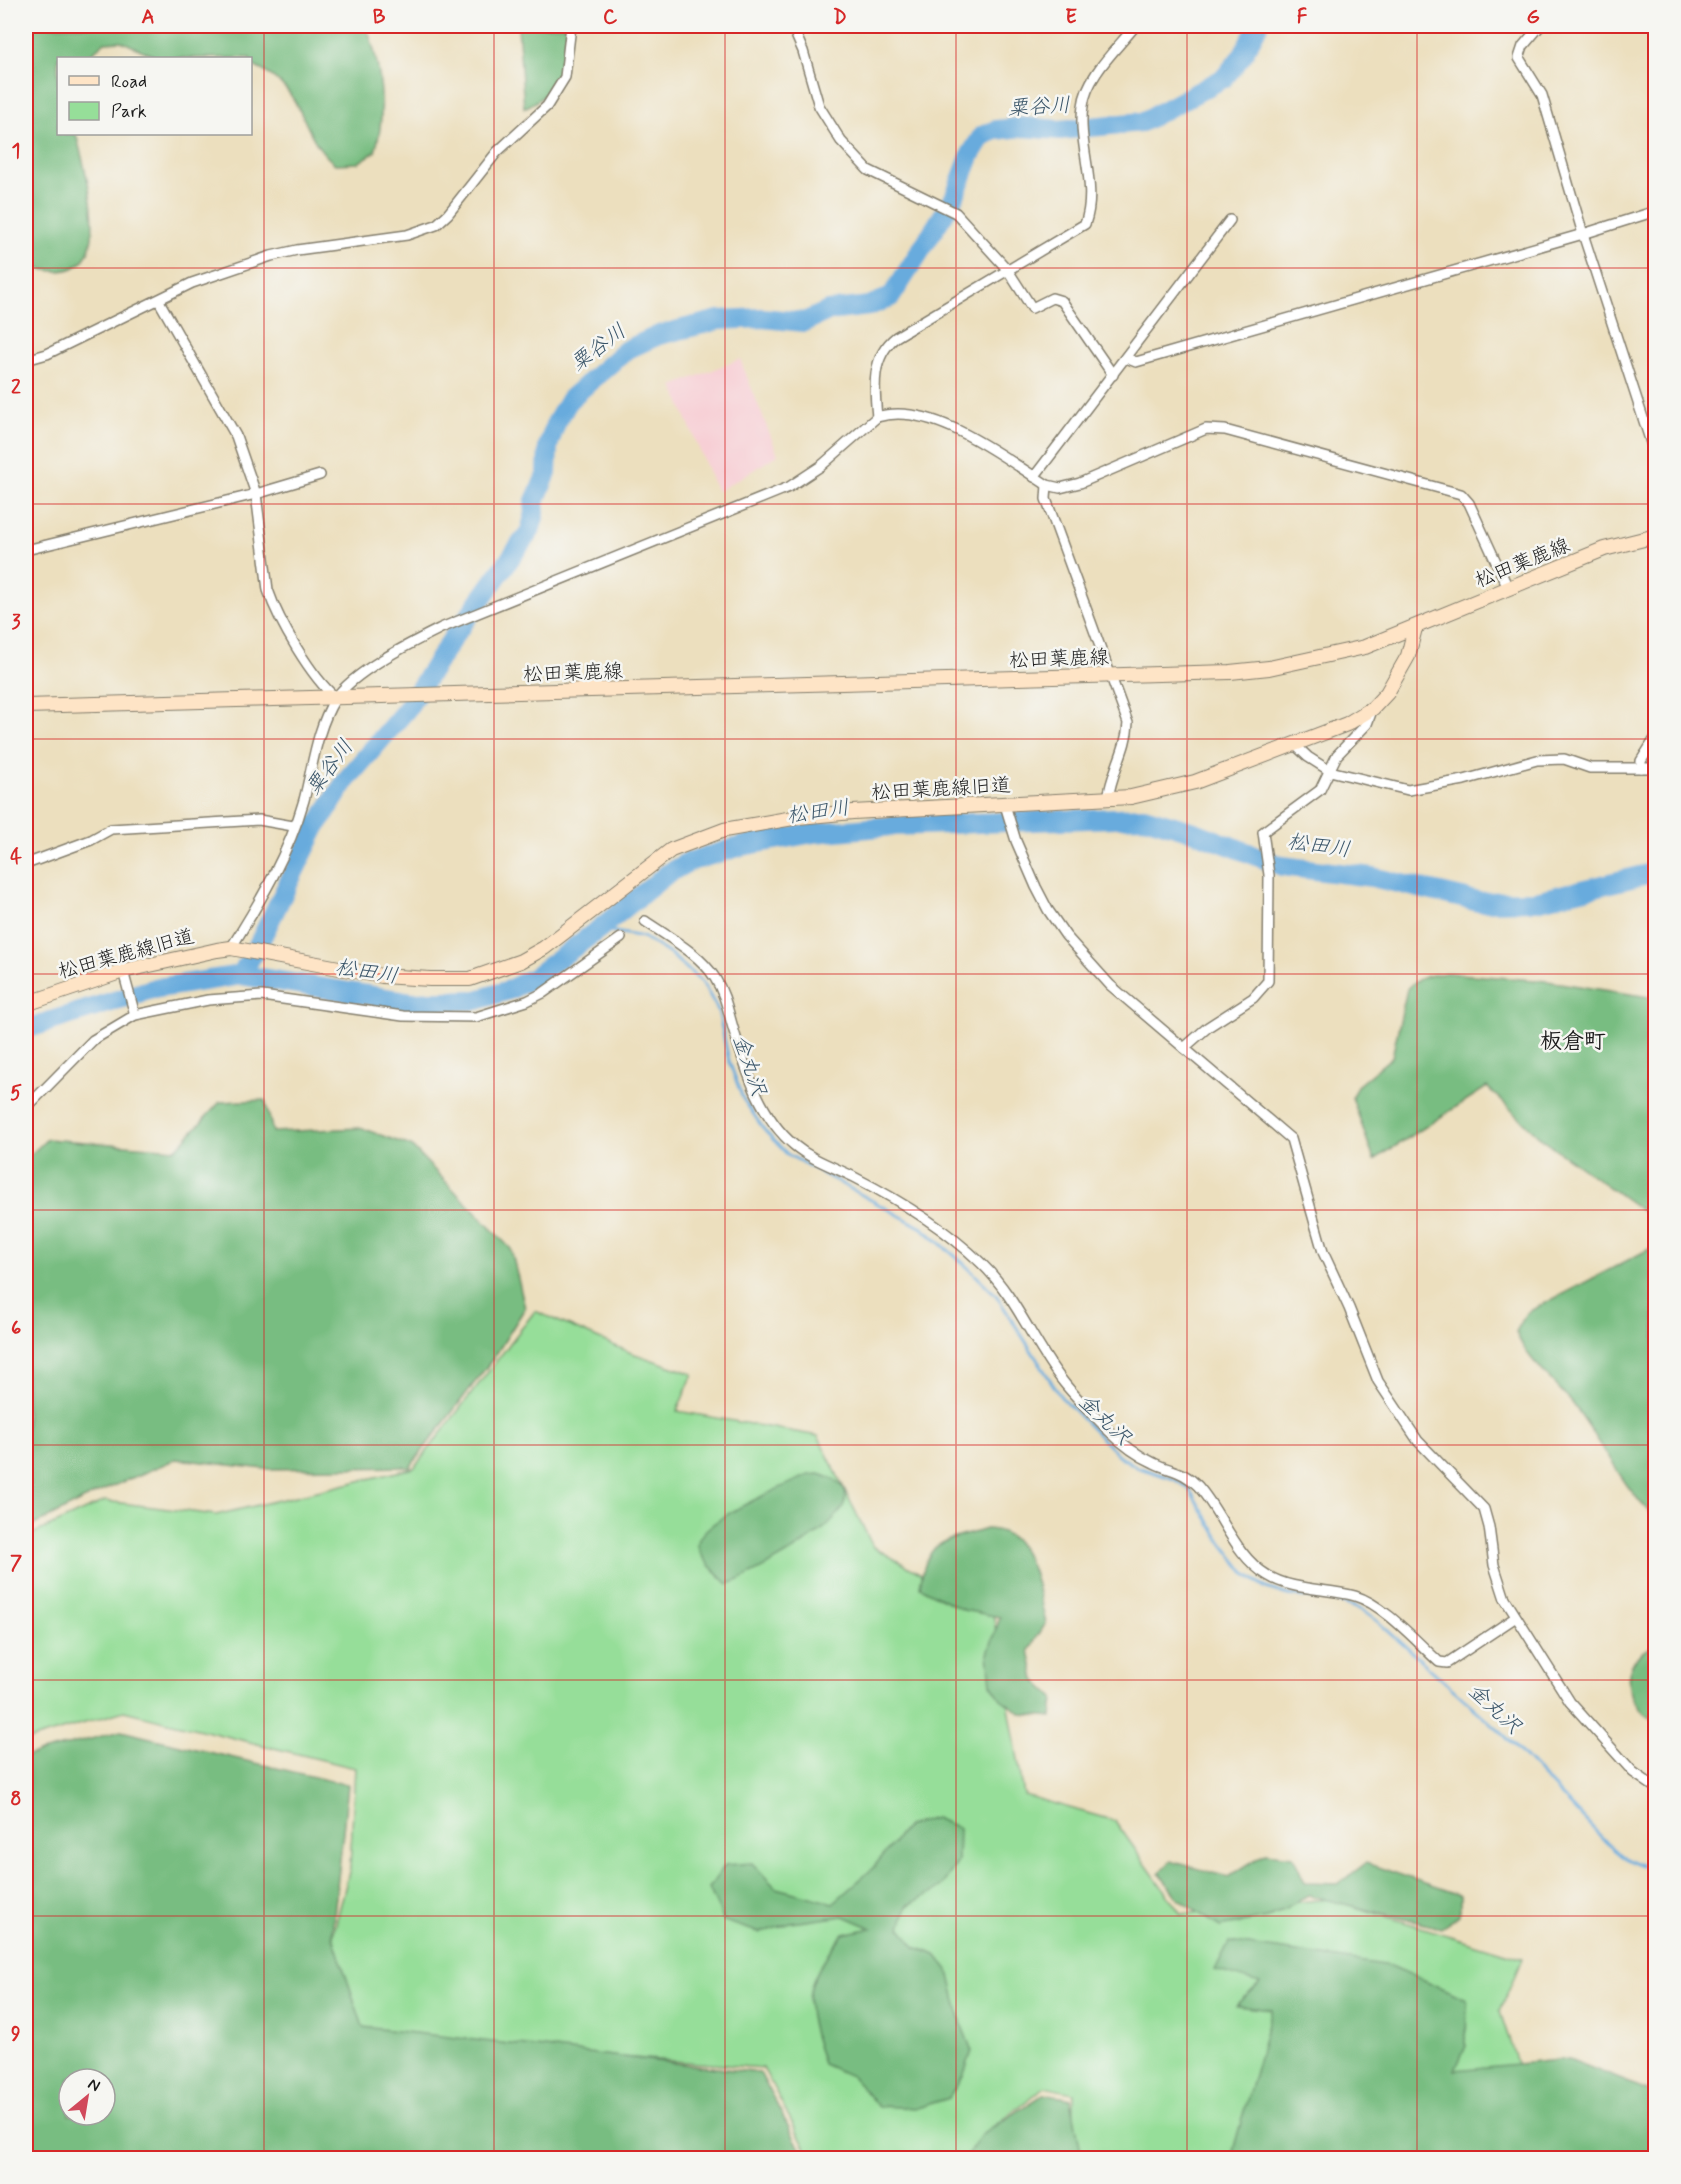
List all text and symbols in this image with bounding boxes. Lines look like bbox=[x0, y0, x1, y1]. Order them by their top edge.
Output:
text: A bbox=[141, 4, 155, 31]
text: B bbox=[373, 4, 386, 31]
text: C bbox=[603, 4, 618, 31]
text: D bbox=[833, 4, 847, 31]
text: E bbox=[1065, 4, 1077, 31]
text: F bbox=[1297, 4, 1308, 31]
text: G bbox=[1526, 4, 1540, 31]
legend bbox=[57, 57, 252, 135]
text: Road bbox=[111, 70, 147, 94]
water label: 粟谷川 bbox=[1007, 91, 1071, 123]
text: Park bbox=[111, 100, 147, 124]
text: 1 bbox=[12, 138, 20, 165]
water label: 粟谷川 bbox=[565, 318, 632, 378]
text: 2 bbox=[11, 374, 21, 401]
street label: 松田葉鹿線 bbox=[1471, 532, 1574, 595]
text: 3 bbox=[11, 609, 21, 636]
street label: 松田葉鹿線 bbox=[1009, 644, 1109, 675]
street label: 松田葉鹿線 bbox=[523, 658, 623, 689]
water label: 粟谷川 bbox=[300, 734, 360, 801]
street label: 松田葉鹿線旧道 bbox=[870, 772, 1012, 807]
water label: 松田川 bbox=[785, 794, 851, 830]
water label: 松田川 bbox=[1286, 828, 1352, 864]
text: 4 bbox=[10, 844, 22, 871]
street label: 松田葉鹿線旧道 bbox=[55, 923, 197, 986]
water label: 松田川 bbox=[334, 953, 400, 991]
district label: 板倉町 bbox=[1540, 1028, 1606, 1056]
water label: 金丸沢 bbox=[726, 1031, 773, 1101]
text: 5 bbox=[10, 1080, 22, 1107]
text: 6 bbox=[11, 1315, 21, 1342]
water label: 金丸沢 bbox=[1072, 1388, 1137, 1452]
text: 7 bbox=[10, 1550, 22, 1577]
water label: 金丸沢 bbox=[1462, 1677, 1528, 1741]
text: 8 bbox=[10, 1786, 22, 1813]
text: 9 bbox=[11, 2021, 21, 2048]
north arrow bbox=[57, 2067, 117, 2127]
text: N bbox=[84, 2074, 104, 2097]

